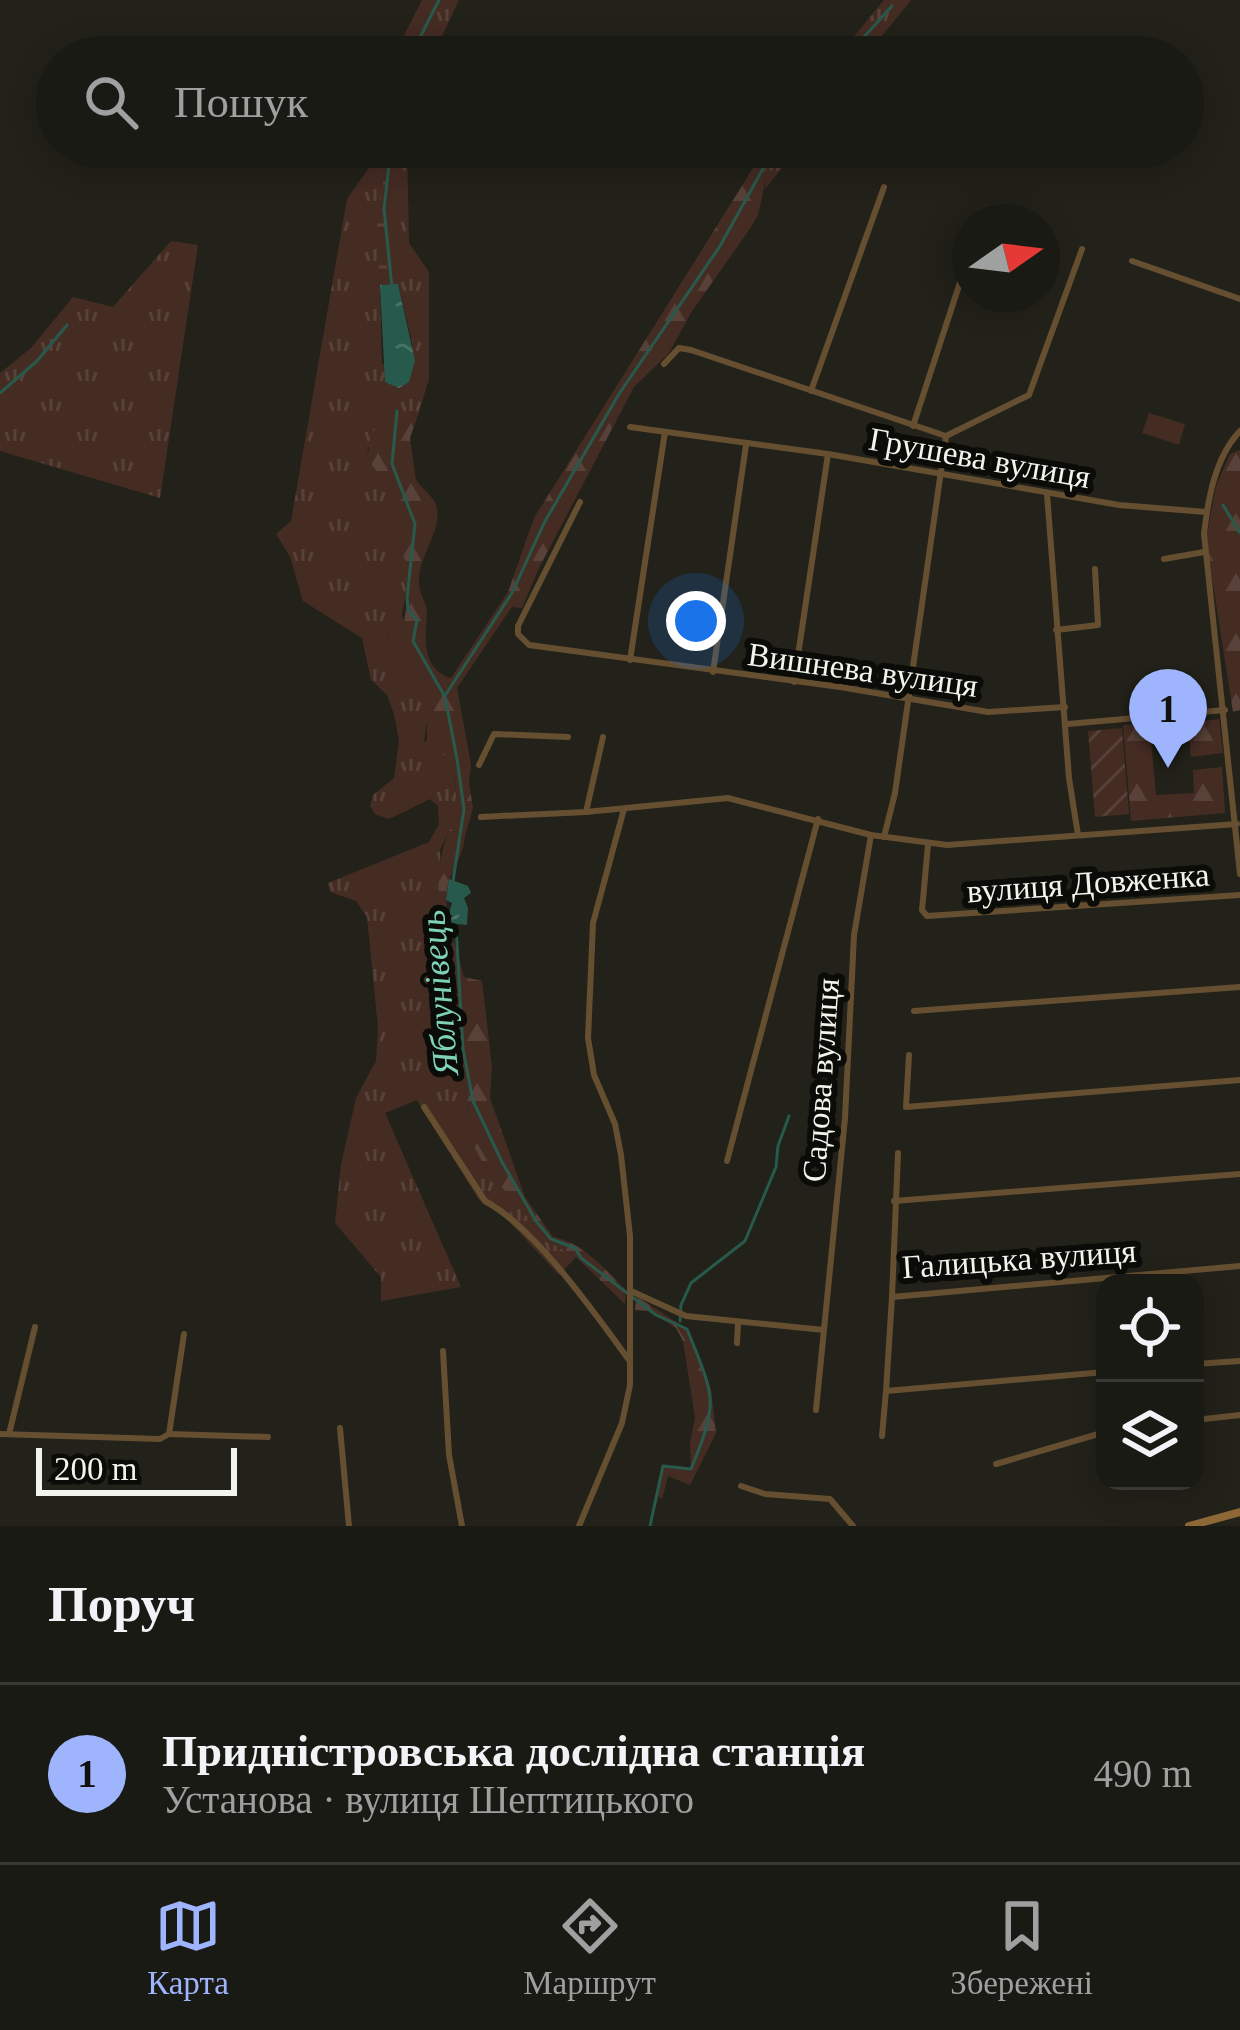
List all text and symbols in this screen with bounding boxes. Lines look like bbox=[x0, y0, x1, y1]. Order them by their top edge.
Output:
search box bbox=[36, 36, 1204, 168]
icon: search bbox=[78, 69, 144, 135]
text: Пошук bbox=[174, 77, 308, 127]
north arrow bbox=[952, 204, 1060, 312]
street label: Грушева вулиця bbox=[866, 421, 1093, 495]
your location bbox=[666, 591, 726, 651]
street label: Вишнева вулиця bbox=[746, 636, 980, 704]
pin: 1 bbox=[1129, 669, 1207, 768]
street label: вулиця Довженка bbox=[966, 857, 1211, 909]
water label: Яблунівець bbox=[412, 909, 466, 1079]
street label: Садова вулиця bbox=[796, 977, 846, 1183]
street label: Галицька вулиця bbox=[901, 1233, 1138, 1285]
map controls bbox=[1096, 1274, 1204, 1490]
button: locate bbox=[1096, 1274, 1204, 1382]
button: layers bbox=[1096, 1382, 1204, 1490]
scale bar bbox=[36, 1442, 237, 1495]
text: 200 m bbox=[54, 1451, 137, 1487]
text: Поруч bbox=[48, 1576, 195, 1632]
text: Придністровська дослідна станція bbox=[162, 1726, 865, 1776]
text: 1 bbox=[77, 1752, 97, 1795]
text: 490 m bbox=[1093, 1752, 1192, 1795]
text: Установа · вулиця Шептицького bbox=[162, 1778, 694, 1821]
tab: Карта bbox=[147, 1893, 229, 2002]
tab: Маршрут bbox=[523, 1893, 656, 2002]
tab: Збережені bbox=[950, 1893, 1093, 2002]

